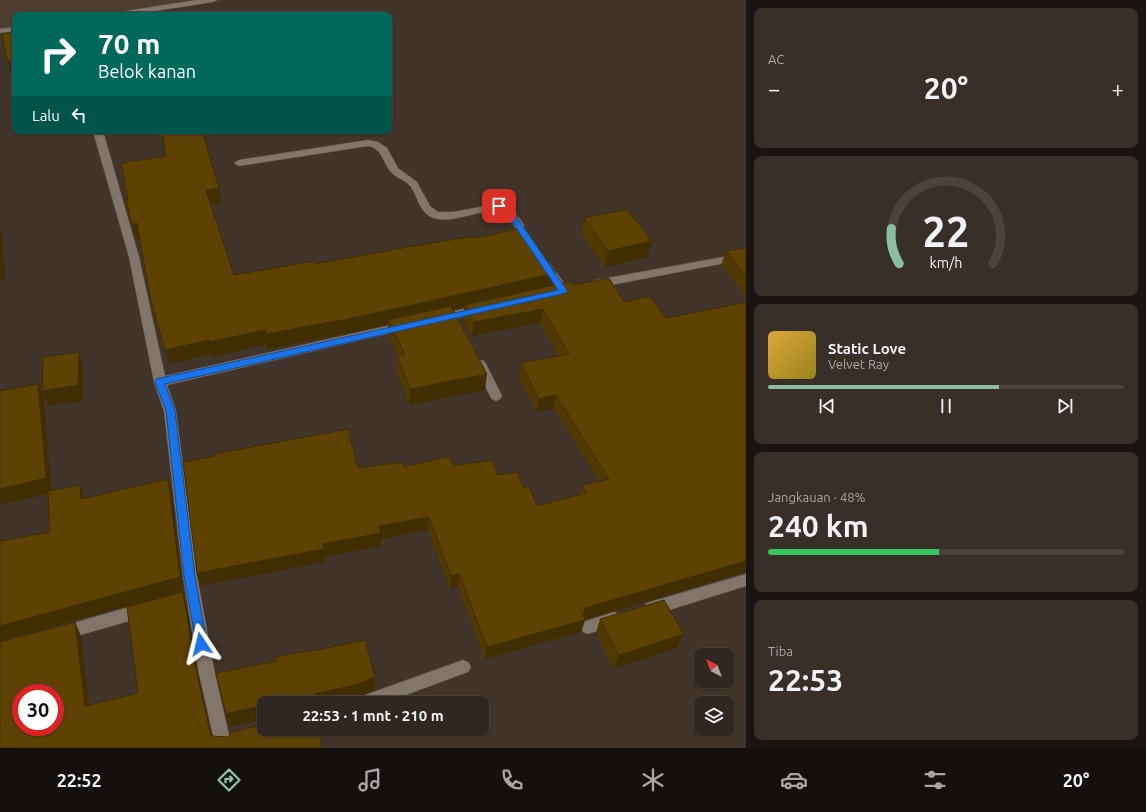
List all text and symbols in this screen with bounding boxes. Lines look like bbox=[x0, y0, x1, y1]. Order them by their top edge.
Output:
icon: right bbox=[32, 28, 84, 80]
text: 70 m bbox=[98, 28, 160, 59]
text: AC bbox=[768, 52, 784, 66]
text: Belok kanan bbox=[98, 61, 196, 81]
text: 20° bbox=[924, 71, 968, 105]
text: − bbox=[768, 76, 780, 101]
text: + bbox=[1112, 76, 1124, 101]
icon: left bbox=[68, 104, 90, 126]
text: Lalu bbox=[32, 107, 60, 124]
pin bbox=[482, 189, 516, 223]
icon: arrive bbox=[488, 195, 510, 217]
text: 22 bbox=[923, 208, 969, 255]
text: km/h bbox=[930, 255, 962, 271]
text: Static Love bbox=[828, 340, 906, 357]
text: Velvet Ray bbox=[828, 357, 889, 371]
icon: previous bbox=[816, 395, 838, 417]
icon: pause bbox=[935, 395, 957, 417]
icon: next bbox=[1054, 395, 1076, 417]
text: Jangkauan · 48% bbox=[768, 490, 866, 504]
text: 240 km bbox=[768, 509, 869, 543]
position arrow bbox=[180, 623, 222, 665]
text: Tiba bbox=[768, 644, 793, 658]
north arrow bbox=[694, 648, 734, 688]
map controls bbox=[694, 648, 734, 736]
text: 22:53 bbox=[768, 663, 843, 697]
speed limit sign: 30 bbox=[12, 684, 64, 736]
button: layers bbox=[694, 696, 734, 736]
text: 22:53 · 1 mnt · 210 m bbox=[302, 707, 444, 724]
icon: directions bbox=[215, 766, 243, 794]
icon: music bbox=[356, 766, 384, 794]
icon: phone bbox=[498, 766, 526, 794]
icon: climate bbox=[639, 766, 667, 794]
icon: car bbox=[780, 766, 808, 794]
icon: filters bbox=[921, 766, 949, 794]
text: 22:52 bbox=[57, 770, 102, 790]
text: 20° bbox=[1063, 770, 1089, 790]

